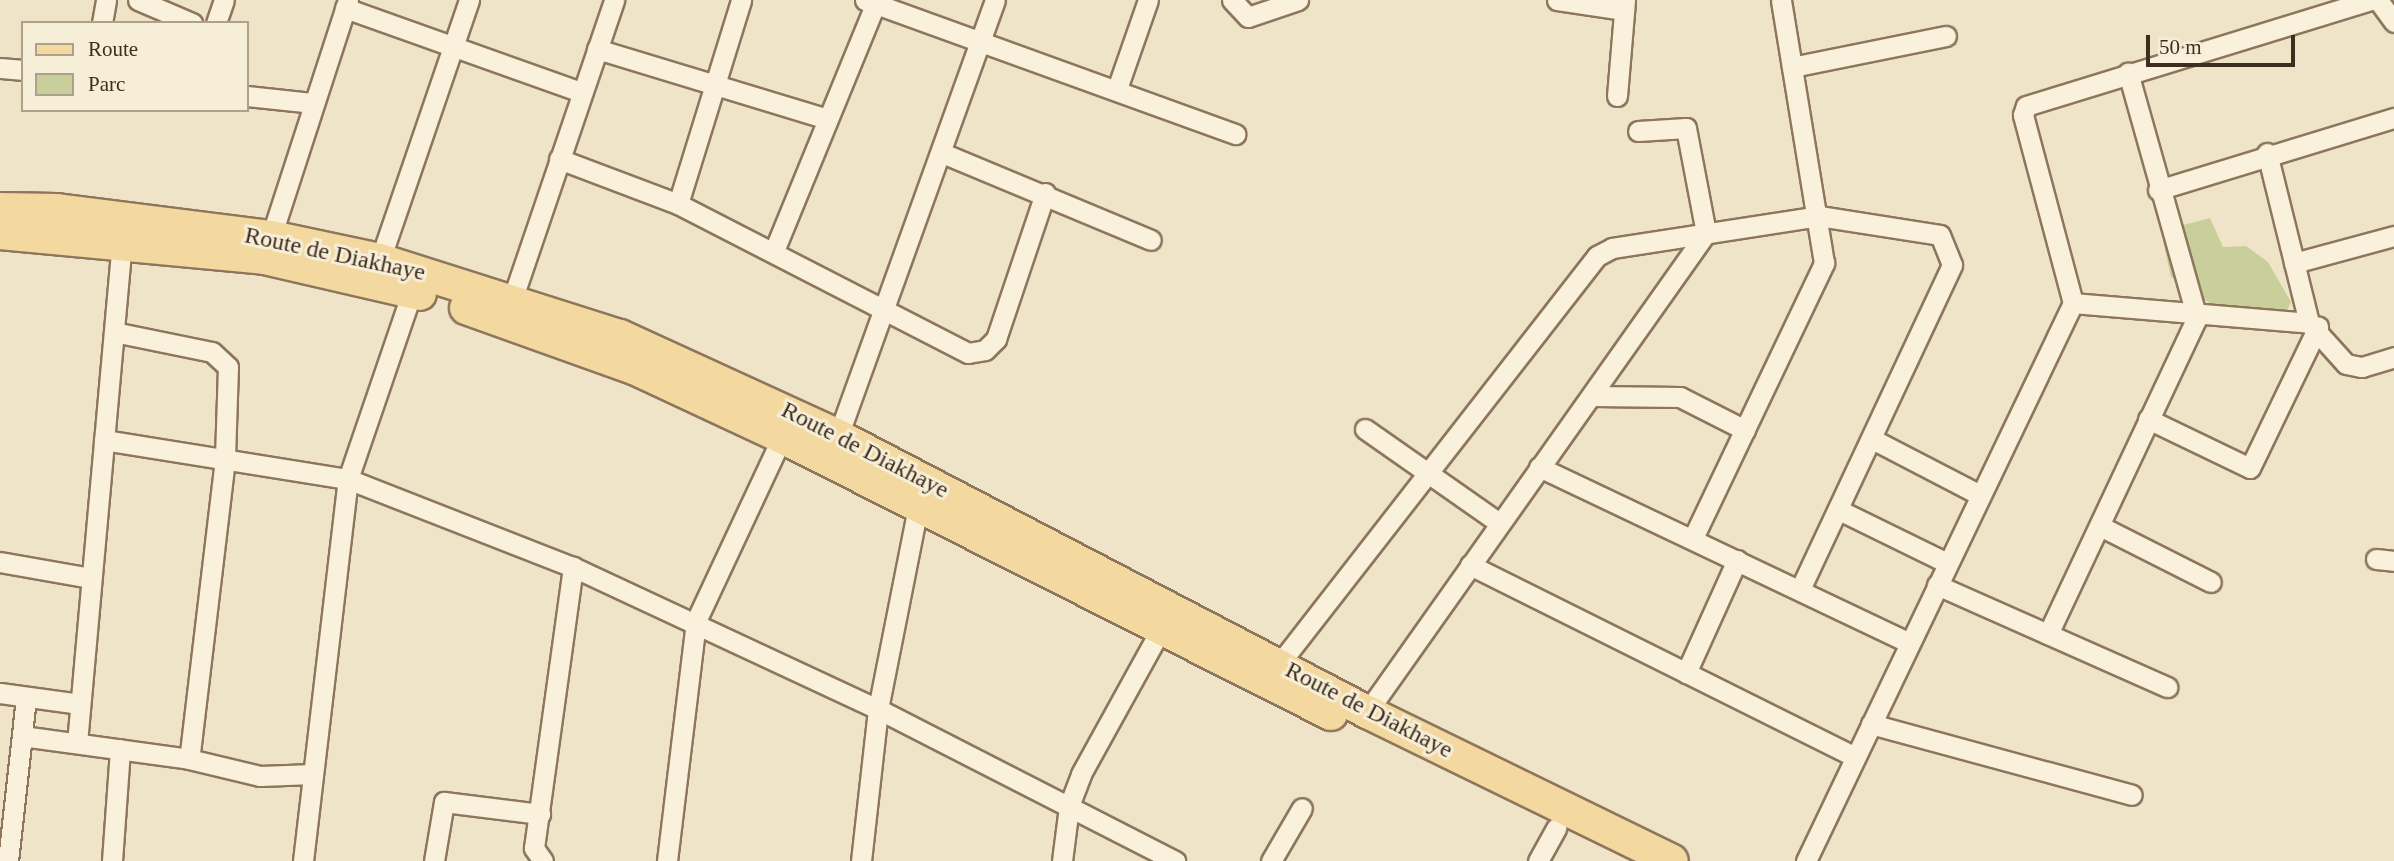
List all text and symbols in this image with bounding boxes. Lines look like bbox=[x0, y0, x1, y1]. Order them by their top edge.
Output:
legend bbox=[21, 21, 248, 112]
scale bar bbox=[2149, 21, 2298, 65]
text: 50 m bbox=[2159, 35, 2202, 59]
text: Route bbox=[88, 37, 138, 61]
text: Parc bbox=[88, 72, 125, 96]
street label: Route de Diakhaye bbox=[242, 221, 428, 287]
street label: Route de Diakhaye bbox=[777, 395, 953, 505]
street label: Route de Diakhaye bbox=[1281, 655, 1457, 765]

